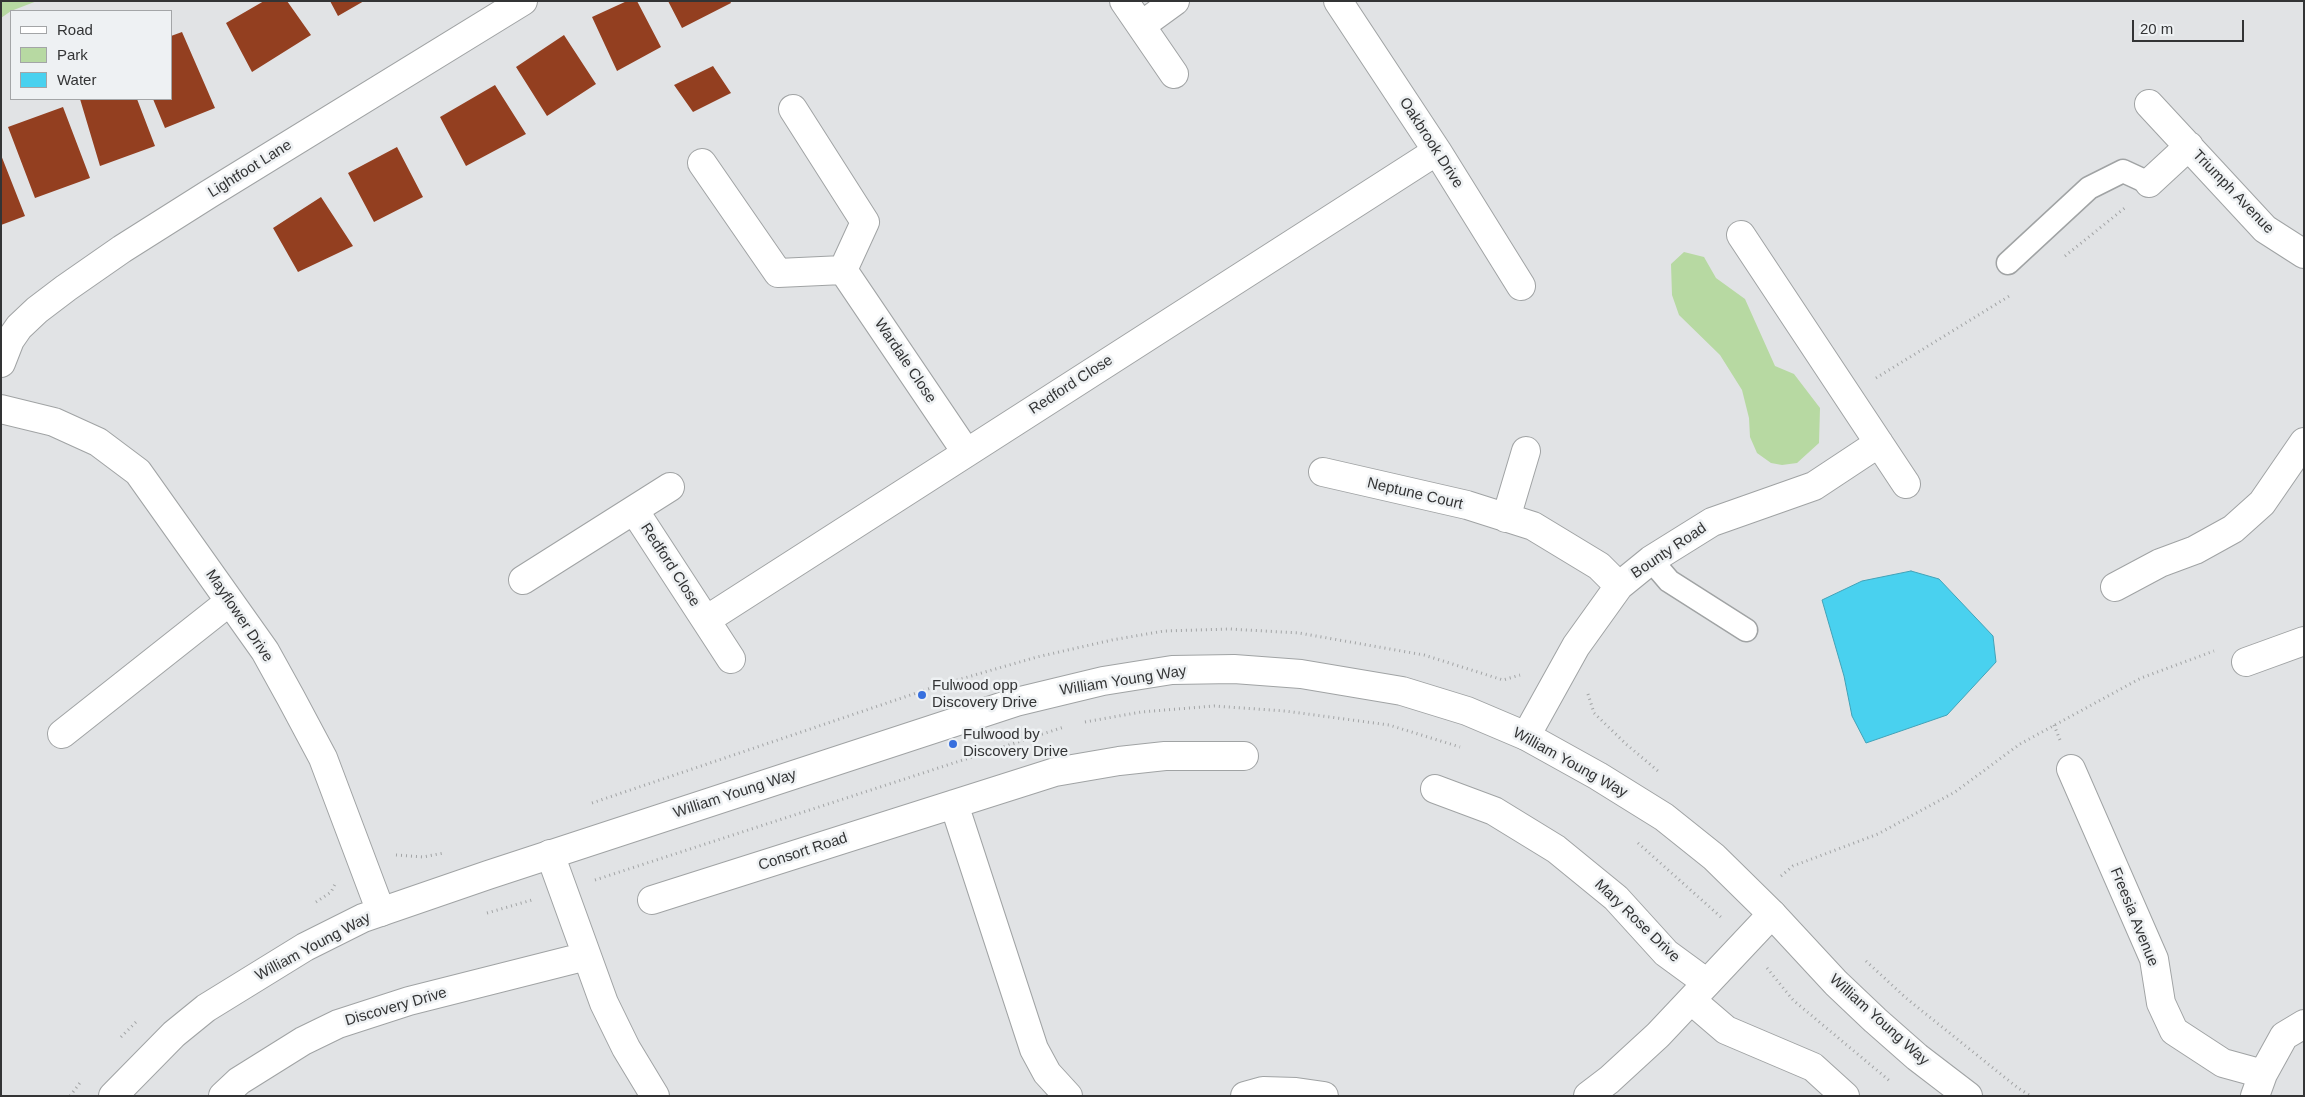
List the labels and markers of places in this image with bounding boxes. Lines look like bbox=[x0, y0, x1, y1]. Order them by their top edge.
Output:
place label: Fulwood opp Discovery Drive bbox=[932, 677, 1037, 712]
marker: Fulwood opp Discovery Drive bbox=[916, 689, 928, 701]
place label: Fulwood by Discovery Drive bbox=[963, 726, 1068, 761]
marker: Fulwood by Discovery Drive bbox=[947, 738, 959, 750]

